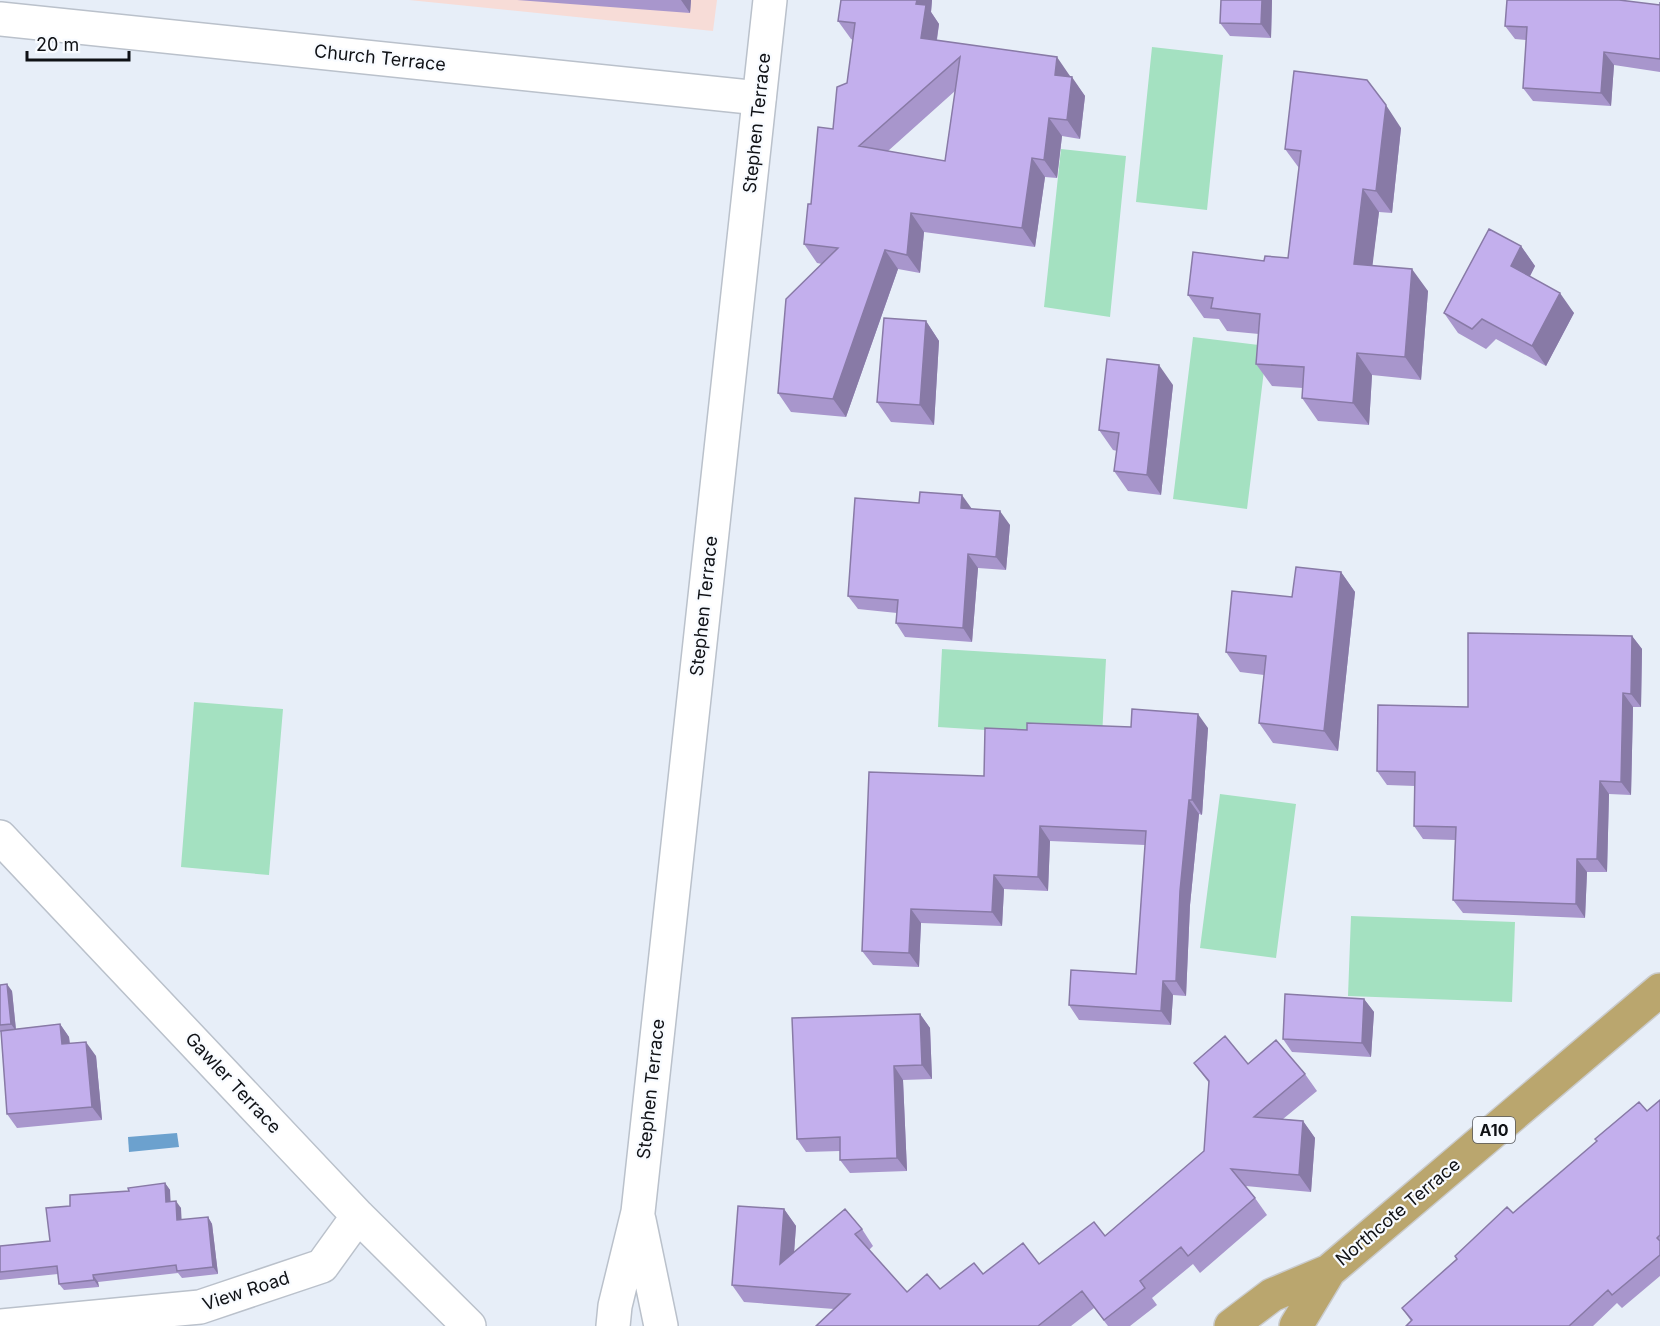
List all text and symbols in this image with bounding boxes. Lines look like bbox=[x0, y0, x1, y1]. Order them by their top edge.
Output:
scale bar bbox=[27, 24, 129, 62]
text: 20 m bbox=[36, 34, 79, 55]
street label: Church Terrace bbox=[313, 40, 447, 75]
street label: Stephen Terrace bbox=[739, 52, 774, 194]
street label: Stephen Terrace bbox=[686, 535, 721, 677]
street label: Stephen Terrace bbox=[633, 1018, 668, 1160]
street label: Gawler Terrace bbox=[181, 1028, 286, 1138]
road number: A10 bbox=[1473, 1117, 1515, 1143]
street label: Northcote Terrace bbox=[1331, 1154, 1464, 1270]
street label: View Road bbox=[200, 1267, 292, 1314]

